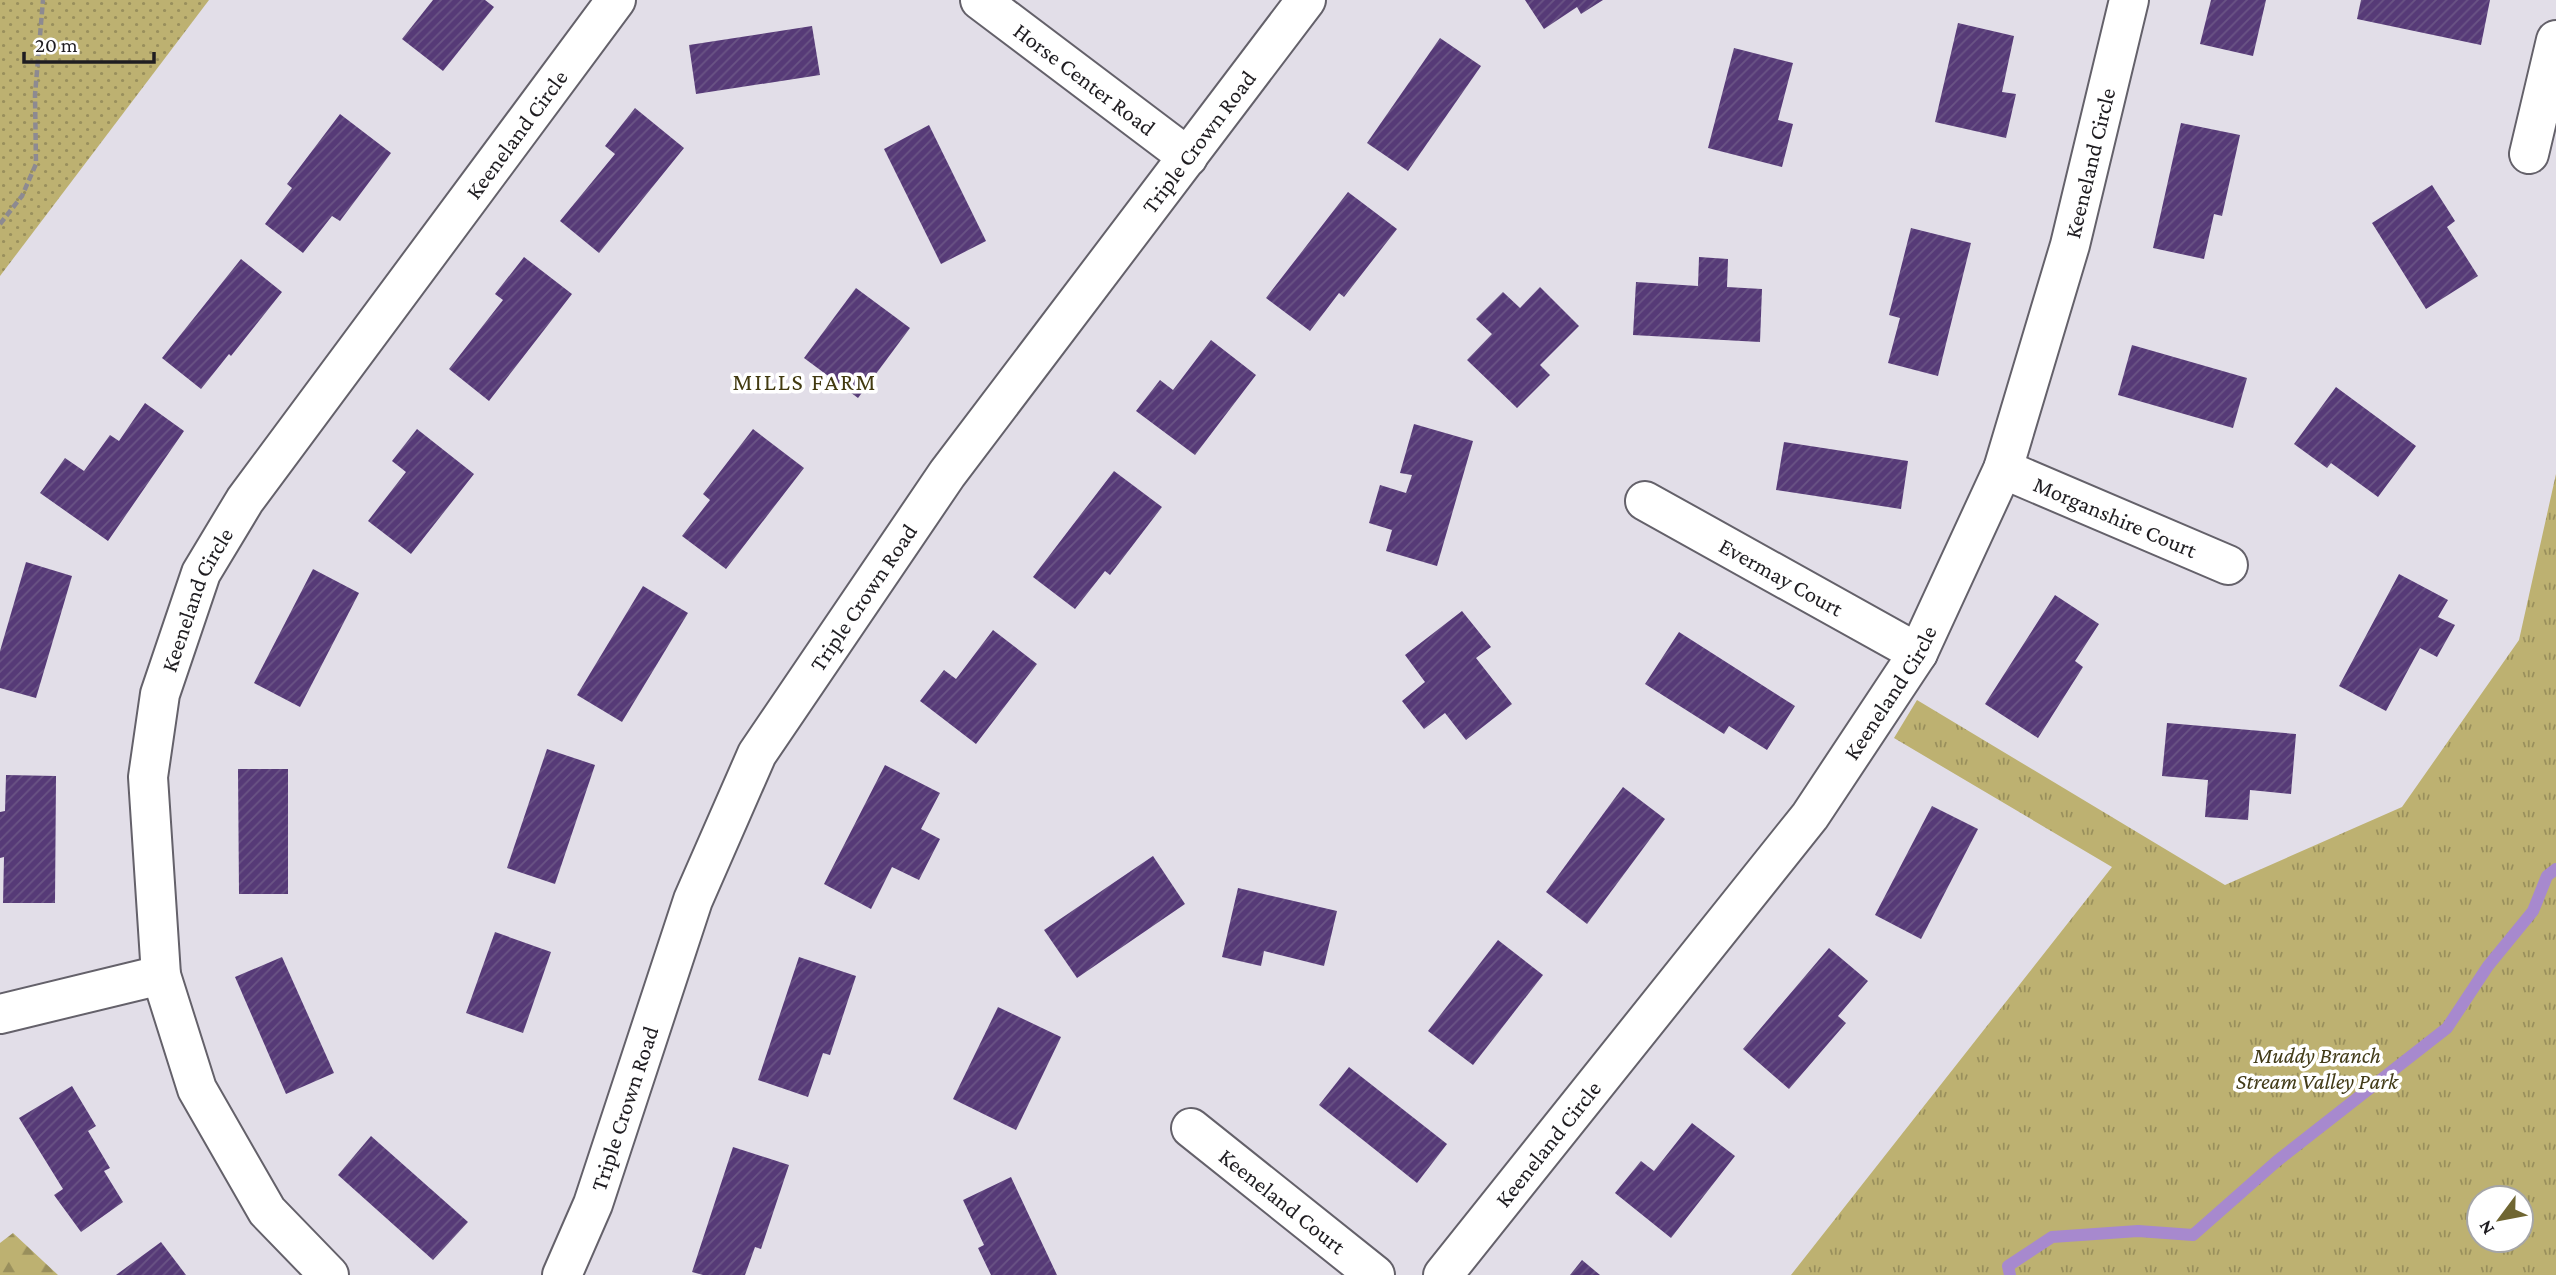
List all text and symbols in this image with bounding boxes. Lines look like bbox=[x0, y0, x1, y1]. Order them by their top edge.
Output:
street label: Horse Center Road bbox=[1009, 17, 1161, 141]
scale bar bbox=[24, 21, 154, 65]
text: 20 m bbox=[35, 33, 78, 57]
street label: Keeneland Circle bbox=[460, 65, 573, 204]
street label: Triple Crown Road bbox=[1136, 65, 1261, 218]
street label: Keeneland Circle bbox=[2059, 85, 2120, 241]
district label: MILLS FARM bbox=[733, 368, 877, 395]
street label: Morganshire Court bbox=[2030, 471, 2201, 563]
street label: Triple Crown Road bbox=[804, 519, 922, 676]
street label: Keeneland Circle bbox=[156, 523, 238, 675]
street label: Evermay Court bbox=[1715, 532, 1848, 622]
street label: Keeneland Circle bbox=[1838, 621, 1942, 765]
street label: Triple Crown Road bbox=[585, 1023, 664, 1194]
park label: Muddy Branch Stream Valley Park bbox=[2236, 1042, 2399, 1094]
street label: Keeneland Circle bbox=[1490, 1076, 1606, 1212]
street label: Keeneland Court bbox=[1214, 1143, 1351, 1259]
north arrow bbox=[2465, 1184, 2535, 1254]
text: N bbox=[2474, 1217, 2498, 1239]

